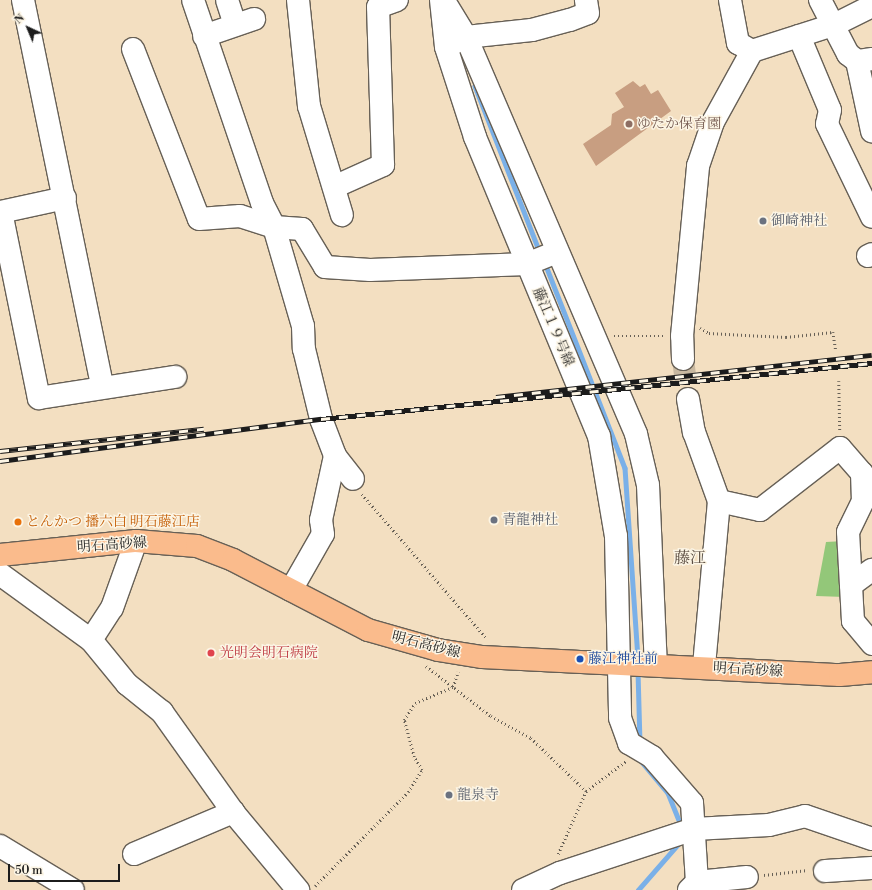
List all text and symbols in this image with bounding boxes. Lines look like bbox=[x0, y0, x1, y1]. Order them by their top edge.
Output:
north arrow bbox=[8, 8, 48, 48]
text: N bbox=[12, 11, 28, 27]
place label: ゆたか保育園 bbox=[637, 116, 721, 132]
marker: ゆたか保育園 bbox=[624, 119, 634, 129]
place label: 御崎神社 bbox=[771, 213, 827, 229]
marker: 御崎神社 bbox=[758, 216, 768, 226]
street label: 藤江１９号線 bbox=[529, 285, 577, 369]
place label: 青龍神社 bbox=[502, 512, 558, 528]
place label: とんかつ 播六白 明石藤江店 bbox=[26, 514, 200, 530]
marker: 青龍神社 bbox=[489, 515, 499, 525]
marker: とんかつ 播六白 明石藤江店 bbox=[13, 517, 23, 527]
street label: 明石高砂線 bbox=[76, 534, 148, 556]
district label: 藤江 bbox=[674, 548, 706, 568]
street label: 明石高砂線 bbox=[390, 628, 462, 662]
place label: 光明会明石病院 bbox=[220, 645, 318, 661]
marker: 光明会明石病院 bbox=[205, 647, 217, 659]
place label: 藤江神社前 bbox=[588, 651, 658, 667]
marker: 藤江神社前 bbox=[575, 654, 585, 664]
street label: 明石高砂線 bbox=[713, 660, 783, 680]
place label: 龍泉寺 bbox=[457, 787, 499, 803]
marker: 龍泉寺 bbox=[444, 790, 454, 800]
scale bar bbox=[10, 856, 122, 882]
text: 50 m bbox=[15, 863, 43, 878]

